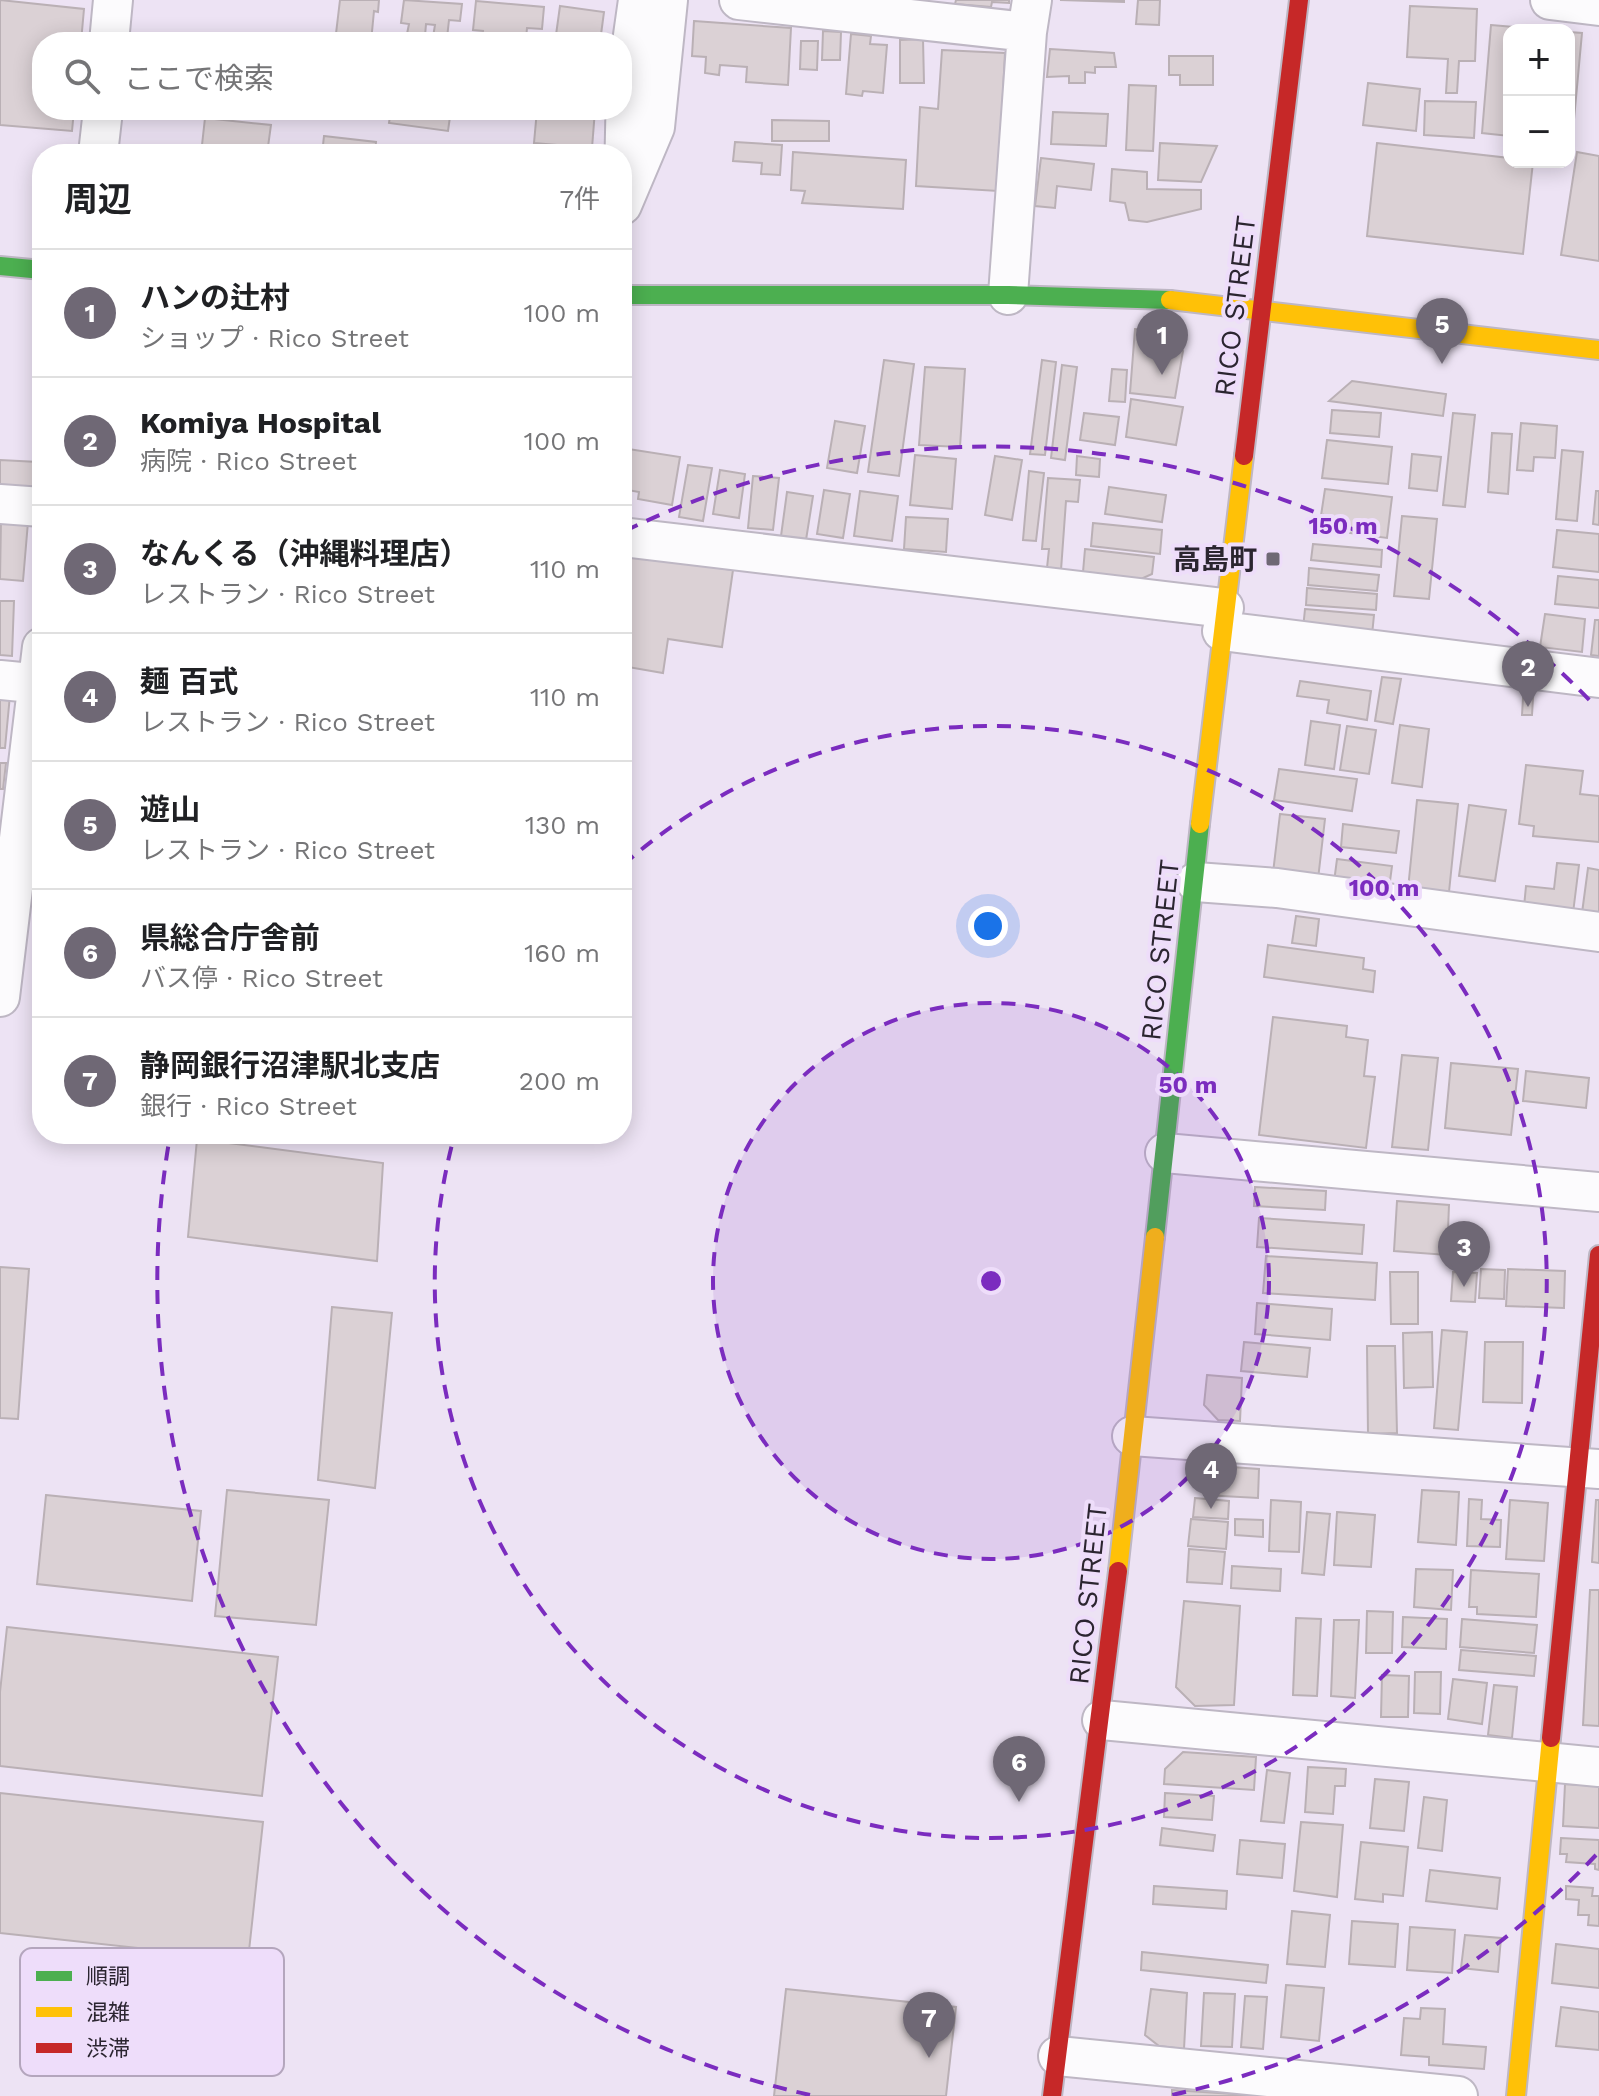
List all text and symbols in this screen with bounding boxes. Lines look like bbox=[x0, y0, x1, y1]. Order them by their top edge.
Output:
map controls bbox=[1503, 24, 1575, 168]
button: + bbox=[1503, 24, 1575, 96]
search box bbox=[32, 32, 632, 120]
icon: search bbox=[60, 54, 104, 98]
text: ここで検索 bbox=[124, 61, 274, 96]
button: − bbox=[1503, 96, 1575, 168]
text: 周辺 bbox=[64, 179, 132, 219]
text: 7件 bbox=[559, 184, 600, 214]
street label: RICO STREET bbox=[1208, 214, 1262, 398]
text: ハンの辻村 bbox=[140, 280, 290, 315]
text: 1 bbox=[84, 298, 96, 328]
text: 100 m bbox=[524, 298, 600, 328]
pin: 5 bbox=[1416, 298, 1468, 364]
pin: 1 bbox=[1136, 309, 1188, 375]
text: ショップ · Rico Street bbox=[140, 323, 409, 353]
text: Komiya Hospital bbox=[140, 405, 381, 440]
text: 2 bbox=[82, 426, 98, 456]
text: 100 m bbox=[524, 426, 600, 456]
text: 病院 · Rico Street bbox=[140, 446, 357, 476]
text: 150 m bbox=[1308, 512, 1378, 540]
text: なんくる（沖縄料理店） bbox=[140, 536, 469, 571]
place label: 高島町 bbox=[1173, 543, 1257, 576]
marker: 高島町 bbox=[1264, 550, 1282, 568]
text: 3 bbox=[82, 554, 98, 584]
text: 110 m bbox=[530, 554, 600, 584]
text: レストラン · Rico Street bbox=[140, 579, 435, 609]
pin: 2 bbox=[1502, 641, 1554, 707]
text: 麺 百式 bbox=[140, 664, 239, 699]
text: 4 bbox=[82, 682, 98, 712]
text: 110 m bbox=[530, 682, 600, 712]
text: レストラン · Rico Street bbox=[140, 707, 435, 737]
text: 遊山 bbox=[140, 792, 200, 827]
text: 5 bbox=[82, 810, 98, 840]
text: 130 m bbox=[525, 810, 600, 840]
text: レストラン · Rico Street bbox=[140, 835, 435, 865]
street label: RICO STREET bbox=[1134, 858, 1186, 1042]
text: 100 m bbox=[1349, 874, 1419, 902]
your location bbox=[968, 906, 1008, 946]
text: 県総合庁舎前 bbox=[140, 920, 320, 955]
text: 6 bbox=[82, 938, 98, 968]
text: 160 m bbox=[524, 938, 600, 968]
text: バス停 · Rico Street bbox=[140, 963, 383, 993]
text: 静岡銀行沼津駅北支店 bbox=[140, 1048, 440, 1083]
text: 7 bbox=[82, 1066, 98, 1096]
text: 200 m bbox=[519, 1066, 600, 1096]
text: 50 m bbox=[1159, 1071, 1217, 1099]
text: 銀行 · Rico Street bbox=[140, 1091, 357, 1121]
pin: 3 bbox=[1438, 1221, 1490, 1287]
centre of rings bbox=[977, 1267, 1005, 1295]
pin: 4 bbox=[1185, 1443, 1237, 1509]
street label: RICO STREET bbox=[1062, 1502, 1114, 1686]
pin: 6 bbox=[993, 1736, 1045, 1802]
legend bbox=[20, 1948, 284, 2076]
text: 順調 bbox=[86, 1964, 130, 1989]
pin: 7 bbox=[903, 1992, 955, 2058]
text: 混雑 bbox=[86, 2000, 130, 2025]
text: 渋滞 bbox=[86, 2036, 130, 2061]

